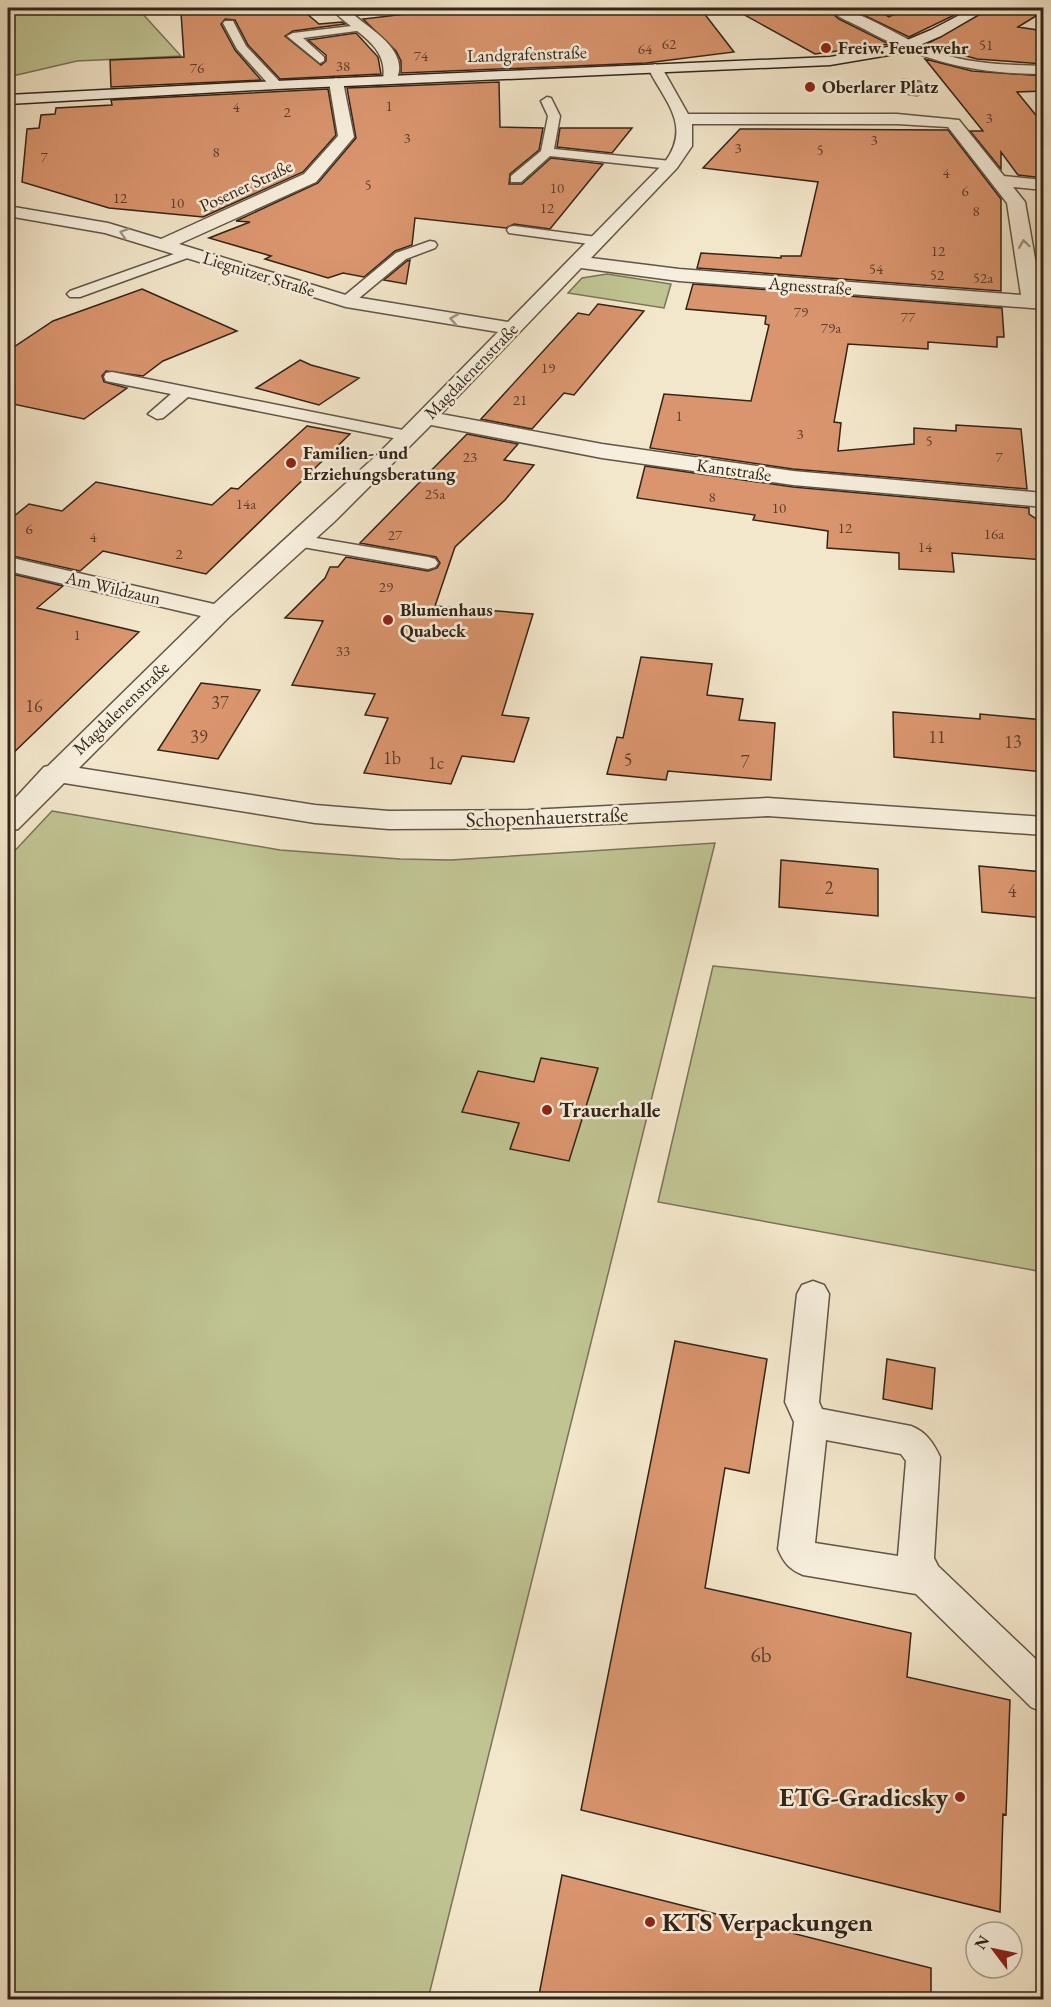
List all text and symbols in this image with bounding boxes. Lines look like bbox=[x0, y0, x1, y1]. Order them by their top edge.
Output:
house number: 62 bbox=[662, 34, 677, 53]
house number: 51 bbox=[979, 35, 993, 54]
place label: Freiw. Feuerwehr bbox=[838, 36, 969, 59]
house number: 64 bbox=[638, 39, 653, 58]
street label: Landgrafenstraße bbox=[467, 40, 587, 67]
marker: Freiw. Feuerwehr bbox=[819, 41, 833, 55]
house number: 74 bbox=[414, 46, 429, 65]
house number: 38 bbox=[336, 56, 350, 75]
house number: 76 bbox=[190, 58, 204, 77]
place label: Oberlarer Platz bbox=[822, 75, 939, 98]
marker: Oberlarer Platz bbox=[803, 80, 817, 94]
house number: 1 bbox=[385, 96, 393, 115]
house number: 4 bbox=[232, 97, 240, 116]
house number: 2 bbox=[283, 102, 291, 121]
house number: 3 bbox=[985, 108, 993, 127]
house number: 3 bbox=[403, 128, 411, 147]
house number: 3 bbox=[870, 130, 878, 149]
house number: 3 bbox=[734, 138, 742, 157]
house number: 5 bbox=[816, 140, 824, 159]
house number: 8 bbox=[212, 142, 220, 161]
house number: 7 bbox=[40, 147, 48, 166]
street label: Posener Straße bbox=[196, 154, 296, 217]
house number: 4 bbox=[942, 163, 950, 182]
house number: 5 bbox=[364, 175, 372, 194]
house number: 10 bbox=[550, 178, 564, 197]
house number: 6 bbox=[961, 181, 969, 200]
house number: 12 bbox=[113, 188, 128, 207]
house number: 10 bbox=[170, 193, 184, 212]
house number: 12 bbox=[540, 198, 555, 217]
house number: 8 bbox=[972, 201, 980, 220]
one-way arrow bbox=[119, 228, 130, 240]
one-way arrow bbox=[1018, 240, 1030, 249]
house number: 12 bbox=[931, 241, 946, 260]
street label: Liegnitzer Straße bbox=[200, 246, 318, 301]
house number: 54 bbox=[869, 259, 884, 278]
house number: 52 bbox=[930, 265, 945, 284]
house number: 52a bbox=[973, 268, 993, 287]
street label: Agnesstraße bbox=[767, 271, 852, 300]
house number: 79 bbox=[794, 302, 808, 321]
house number: 77 bbox=[901, 307, 916, 326]
one-way arrow bbox=[449, 313, 459, 326]
street label: Magdalenenstraße bbox=[419, 318, 522, 424]
house number: 79a bbox=[821, 318, 841, 337]
house number: 19 bbox=[541, 358, 555, 377]
house number: 21 bbox=[513, 390, 527, 409]
house number: 1 bbox=[675, 406, 683, 425]
house number: 3 bbox=[796, 424, 804, 443]
house number: 5 bbox=[925, 431, 933, 450]
place label: Familien- und Erziehungsberatung bbox=[303, 441, 457, 485]
house number: 23 bbox=[463, 447, 477, 466]
house number: 7 bbox=[995, 447, 1003, 466]
street label: Kantstraße bbox=[695, 453, 773, 486]
marker: Familien- und Erziehungsberatung bbox=[284, 456, 298, 470]
house number: 25a bbox=[425, 484, 445, 503]
house number: 8 bbox=[708, 487, 716, 506]
house number: 14a bbox=[236, 494, 256, 513]
house number: 10 bbox=[772, 498, 786, 517]
house number: 12 bbox=[838, 518, 853, 537]
house number: 6 bbox=[25, 519, 33, 538]
house number: 16a bbox=[984, 524, 1004, 543]
house number: 27 bbox=[388, 525, 403, 544]
house number: 4 bbox=[89, 527, 97, 546]
house number: 14 bbox=[918, 537, 933, 556]
house number: 2 bbox=[175, 544, 183, 563]
street label: Am Wildzaun bbox=[62, 565, 163, 610]
house number: 29 bbox=[379, 577, 393, 596]
place label: Blumenhaus Quabeck bbox=[400, 598, 493, 642]
marker: Blumenhaus Quabeck bbox=[381, 613, 395, 627]
house number: 1 bbox=[73, 625, 81, 644]
house number: 33 bbox=[336, 641, 350, 660]
street label: Magdalenenstraße bbox=[68, 656, 174, 759]
house number: 37 bbox=[211, 691, 229, 714]
house number: 16 bbox=[25, 694, 43, 717]
house number: 39 bbox=[190, 725, 208, 748]
house number: 11 bbox=[928, 725, 946, 748]
house number: 13 bbox=[1004, 730, 1022, 753]
house number: 1b bbox=[383, 746, 401, 769]
house number: 5 bbox=[624, 748, 632, 771]
house number: 7 bbox=[741, 750, 750, 773]
house number: 1c bbox=[428, 751, 444, 774]
street label: Schopenhauerstraße bbox=[465, 800, 629, 833]
house number: 2 bbox=[825, 876, 834, 899]
house number: 4 bbox=[1008, 879, 1017, 902]
place label: Trauerhalle bbox=[559, 1096, 661, 1123]
marker: Trauerhalle bbox=[540, 1103, 554, 1117]
house number: 6b bbox=[751, 1641, 772, 1668]
place label: ETG-Gradicsky bbox=[779, 1780, 948, 1814]
marker: ETG-Gradicsky bbox=[953, 1790, 967, 1804]
place label: KTS Verpackungen bbox=[662, 1905, 873, 1939]
marker: KTS Verpackungen bbox=[643, 1915, 657, 1929]
north arrow bbox=[964, 1920, 1024, 1980]
text: N bbox=[969, 1931, 994, 1953]

